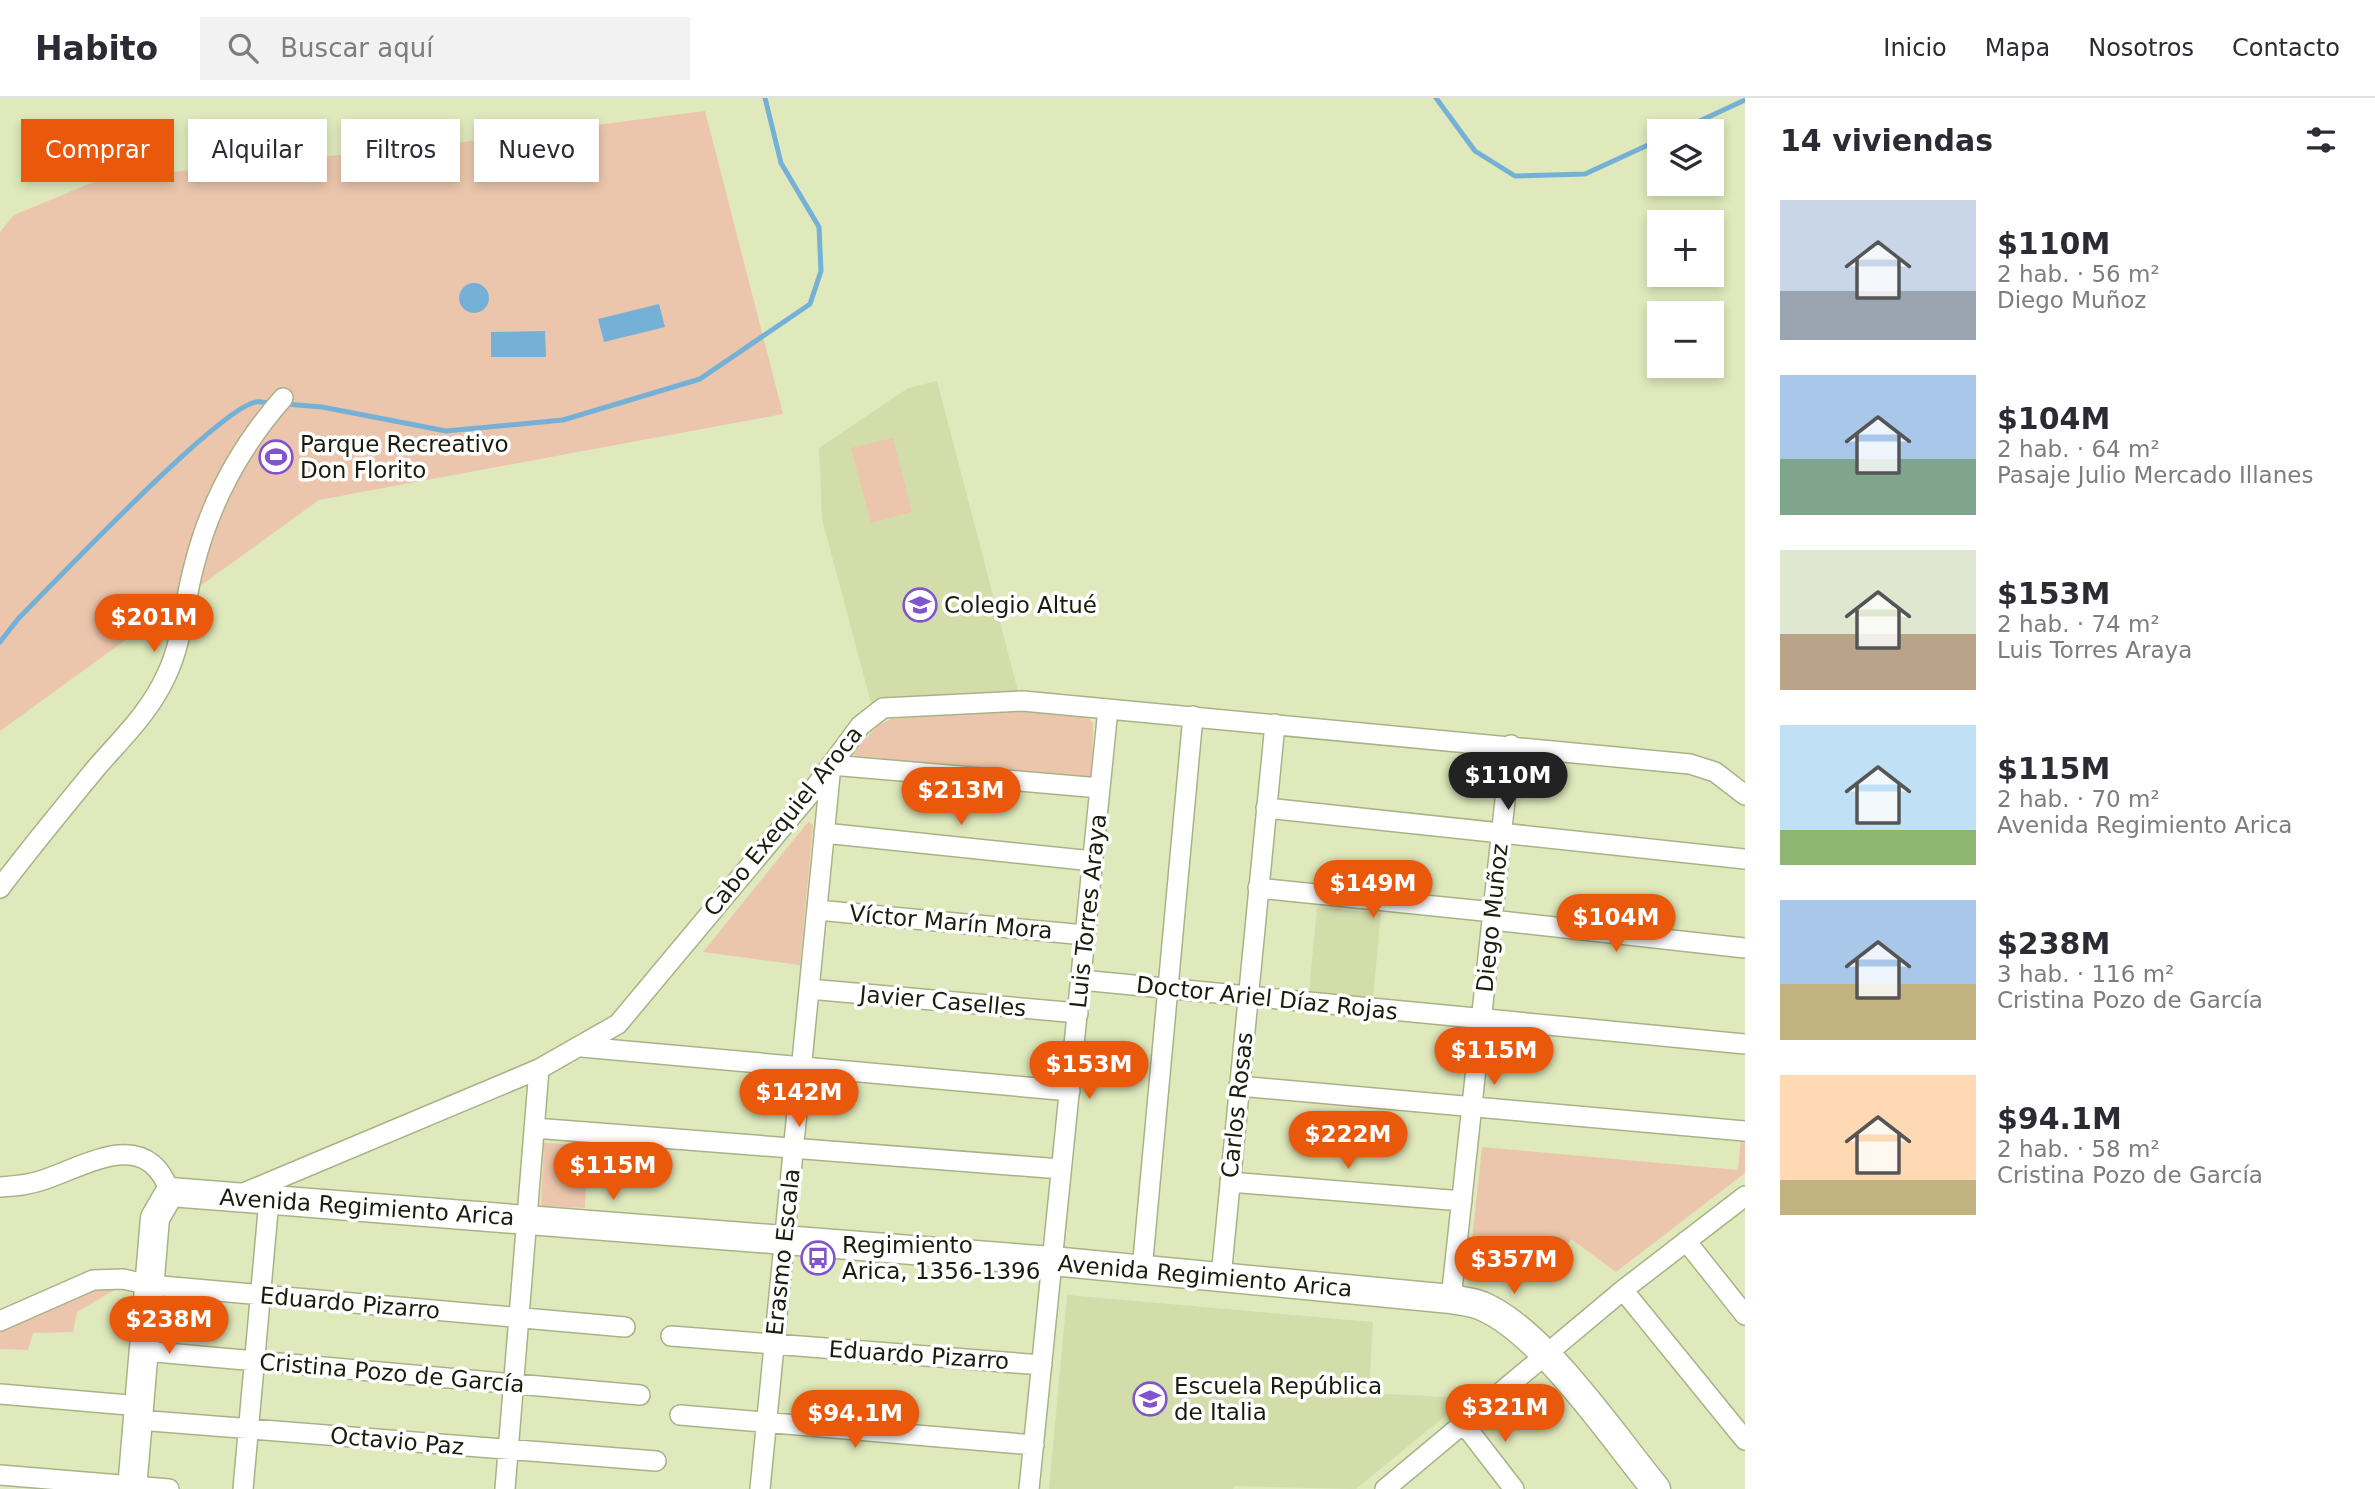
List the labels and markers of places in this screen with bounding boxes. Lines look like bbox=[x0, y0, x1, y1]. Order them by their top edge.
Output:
place label: Parque Recreativo Don Florito bbox=[300, 431, 509, 483]
sports icon: Parque Recreativo Don Florito bbox=[257, 438, 295, 476]
school or university icon: Colegio Altué bbox=[901, 586, 939, 624]
place label: Colegio Altué bbox=[944, 592, 1097, 618]
pin: $201M bbox=[105, 594, 203, 654]
pin: $110M bbox=[1459, 752, 1557, 812]
pin: $213M bbox=[912, 768, 1010, 827]
pin: $149M bbox=[1324, 860, 1422, 920]
pin: $104M bbox=[1567, 894, 1665, 954]
pin: $115M bbox=[1445, 1028, 1543, 1087]
pin: $153M bbox=[1040, 1042, 1138, 1101]
pin: $142M bbox=[750, 1070, 848, 1129]
pin: $222M bbox=[1299, 1112, 1397, 1171]
pin: $115M bbox=[564, 1142, 662, 1202]
place label: Regimiento Arica, 1356-1396 bbox=[842, 1232, 1040, 1284]
pin: $357M bbox=[1465, 1236, 1563, 1296]
bus stop icon: Regimiento Arica, 1356-1396 bbox=[799, 1239, 837, 1277]
pin: $238M bbox=[120, 1296, 218, 1356]
place label: Escuela República de Italia bbox=[1174, 1373, 1382, 1425]
school or university icon: Escuela República de Italia bbox=[1131, 1380, 1169, 1418]
pin: $321M bbox=[1456, 1384, 1554, 1444]
pin: $94.1M bbox=[798, 1390, 912, 1450]

